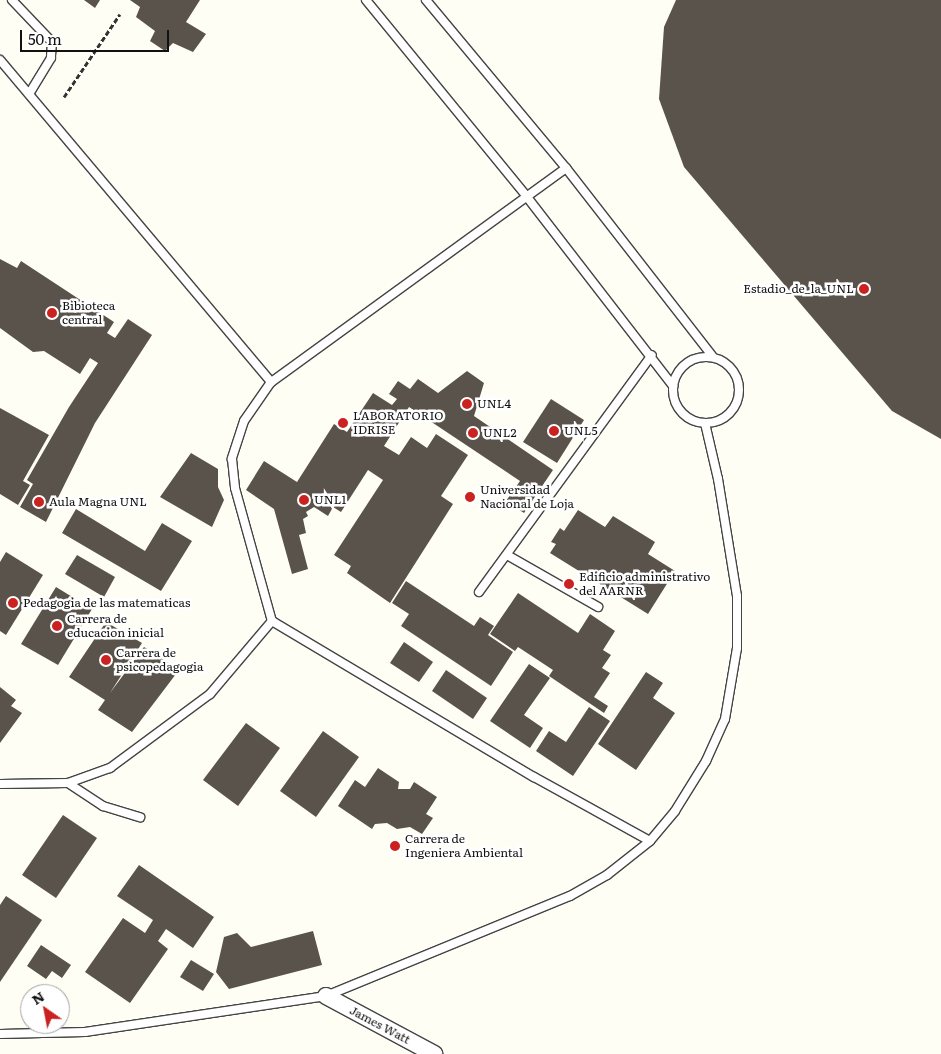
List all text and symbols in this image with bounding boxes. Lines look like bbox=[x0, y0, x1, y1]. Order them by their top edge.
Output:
scale bar bbox=[22, 20, 171, 52]
text: 50 m bbox=[28, 27, 62, 50]
place label: Estadio_de_la_UNL bbox=[743, 282, 854, 296]
marker: Estadio_de_la_UNL bbox=[858, 283, 870, 295]
place label: Bibioteca central bbox=[62, 299, 115, 327]
marker: Bibioteca central bbox=[46, 307, 58, 319]
place label: UNL4 bbox=[477, 397, 511, 411]
marker: UNL4 bbox=[461, 398, 473, 410]
place label: LABORATORIO IDRISE bbox=[353, 409, 443, 437]
marker: LABORATORIO IDRISE bbox=[337, 417, 349, 429]
place label: UNL5 bbox=[564, 424, 597, 438]
marker: UNL5 bbox=[548, 425, 560, 437]
place label: UNL2 bbox=[483, 426, 516, 440]
marker: UNL2 bbox=[467, 427, 479, 439]
place label: Universidad Nacional de Loja bbox=[480, 483, 574, 511]
marker: Universidad Nacional de Loja bbox=[464, 491, 476, 503]
place label: UNL1 bbox=[314, 493, 346, 507]
marker: UNL1 bbox=[298, 494, 310, 506]
place label: Aula Magna UNL bbox=[49, 495, 147, 509]
marker: Aula Magna UNL bbox=[33, 496, 45, 508]
place label: Edificio administrativo del AARNR bbox=[579, 570, 710, 598]
marker: Edificio administrativo del AARNR bbox=[563, 578, 575, 590]
place label: Pedagogia de las matematicas bbox=[23, 596, 190, 610]
marker: Pedagogia de las matematicas bbox=[7, 597, 19, 609]
place label: Carrera de educacion inicial bbox=[67, 612, 164, 640]
marker: Carrera de educacion inicial bbox=[51, 620, 63, 632]
place label: Carrera de psicopedagogia bbox=[116, 646, 204, 674]
marker: Carrera de psicopedagogia bbox=[100, 654, 112, 666]
place label: Carrera de Ingeniera Ambiental bbox=[405, 832, 523, 860]
marker: Carrera de Ingeniera Ambiental bbox=[389, 840, 401, 852]
north arrow bbox=[20, 984, 70, 1034]
text: N bbox=[27, 986, 48, 1009]
street label: James Watt bbox=[347, 1003, 413, 1047]

